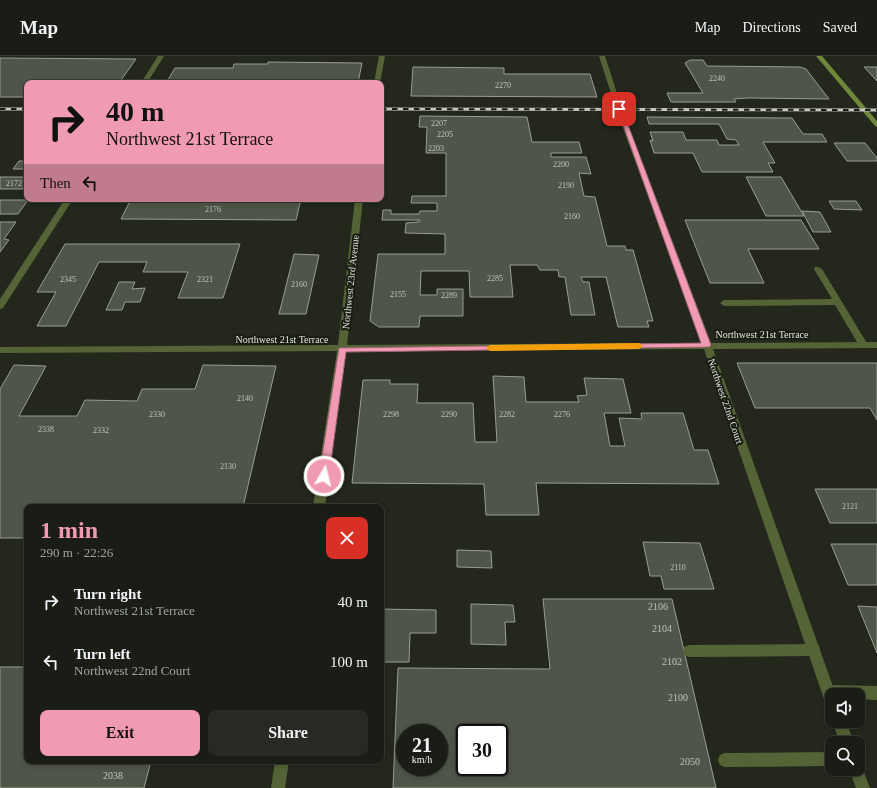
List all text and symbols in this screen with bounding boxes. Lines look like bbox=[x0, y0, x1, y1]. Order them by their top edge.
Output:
text: Map bbox=[20, 17, 58, 38]
text: Map bbox=[695, 20, 720, 35]
text: Directions bbox=[742, 20, 801, 35]
text: Saved bbox=[823, 20, 857, 35]
house number: 2240 bbox=[709, 74, 725, 83]
house number: 2270 bbox=[495, 81, 511, 90]
pin bbox=[602, 92, 636, 126]
icon: right bbox=[40, 96, 92, 148]
text: 40 m bbox=[106, 96, 164, 127]
icon: arrive bbox=[608, 98, 630, 120]
house number: 2207 bbox=[431, 119, 447, 128]
text: Northwest 21st Terrace bbox=[106, 129, 273, 149]
house number: 2205 bbox=[437, 130, 453, 139]
house number: 2203 bbox=[428, 144, 444, 153]
house number: 2200 bbox=[553, 160, 569, 169]
icon: left bbox=[79, 172, 101, 194]
text: Then bbox=[40, 175, 71, 191]
house number: 2172 bbox=[6, 179, 22, 188]
house number: 2190 bbox=[558, 181, 574, 190]
house number: 2176 bbox=[205, 205, 221, 214]
house number: 2160 bbox=[564, 212, 580, 221]
street label: Northwest 23rd Avenue bbox=[340, 234, 361, 330]
house number: 2285 bbox=[487, 274, 503, 283]
house number: 2345 bbox=[60, 275, 76, 284]
house number: 2321 bbox=[197, 275, 213, 284]
house number: 2160 bbox=[291, 280, 307, 289]
house number: 2155 bbox=[390, 290, 406, 299]
house number: 2289 bbox=[441, 291, 457, 300]
street label: Northwest 21st Terrace bbox=[716, 329, 809, 340]
street label: Northwest 21st Terrace bbox=[236, 334, 329, 345]
street label: Northwest 22nd Court bbox=[706, 357, 745, 445]
house number: 2140 bbox=[237, 394, 253, 403]
house number: 2330 bbox=[149, 410, 165, 419]
house number: 2298 bbox=[383, 410, 399, 419]
house number: 2290 bbox=[441, 410, 457, 419]
house number: 2282 bbox=[499, 410, 515, 419]
house number: 2276 bbox=[554, 410, 570, 419]
house number: 2338 bbox=[38, 425, 54, 434]
house number: 2332 bbox=[93, 426, 109, 435]
position arrow bbox=[303, 455, 345, 497]
house number: 2130 bbox=[220, 462, 236, 471]
house number: 2121 bbox=[842, 502, 858, 511]
text: 1 min bbox=[40, 517, 98, 543]
button: close bbox=[326, 517, 368, 559]
text: 290 m · 22:26 bbox=[40, 545, 113, 560]
house number: 2110 bbox=[670, 563, 686, 572]
text: Turn right bbox=[74, 586, 141, 602]
icon: right bbox=[40, 591, 62, 613]
text: 40 m bbox=[338, 594, 368, 610]
house number: 2106 bbox=[648, 601, 668, 612]
text: Northwest 21st Terrace bbox=[74, 603, 195, 618]
house number: 2104 bbox=[652, 623, 672, 634]
text: Turn left bbox=[74, 646, 131, 662]
icon: left bbox=[40, 651, 62, 673]
text: 100 m bbox=[330, 654, 368, 670]
house number: 2102 bbox=[662, 656, 682, 667]
text: Northwest 22nd Court bbox=[74, 663, 190, 678]
map controls bbox=[825, 688, 865, 776]
button: sound bbox=[825, 688, 865, 728]
house number: 2100 bbox=[668, 692, 688, 703]
button: Exit bbox=[40, 710, 200, 756]
button: Share bbox=[208, 710, 368, 756]
speed limit sign: 30 bbox=[456, 724, 508, 776]
text: 21 bbox=[412, 734, 432, 756]
button: search bbox=[825, 736, 865, 776]
text: km/h bbox=[412, 754, 432, 765]
house number: 2050 bbox=[680, 756, 700, 767]
house number: 2038 bbox=[103, 770, 123, 781]

